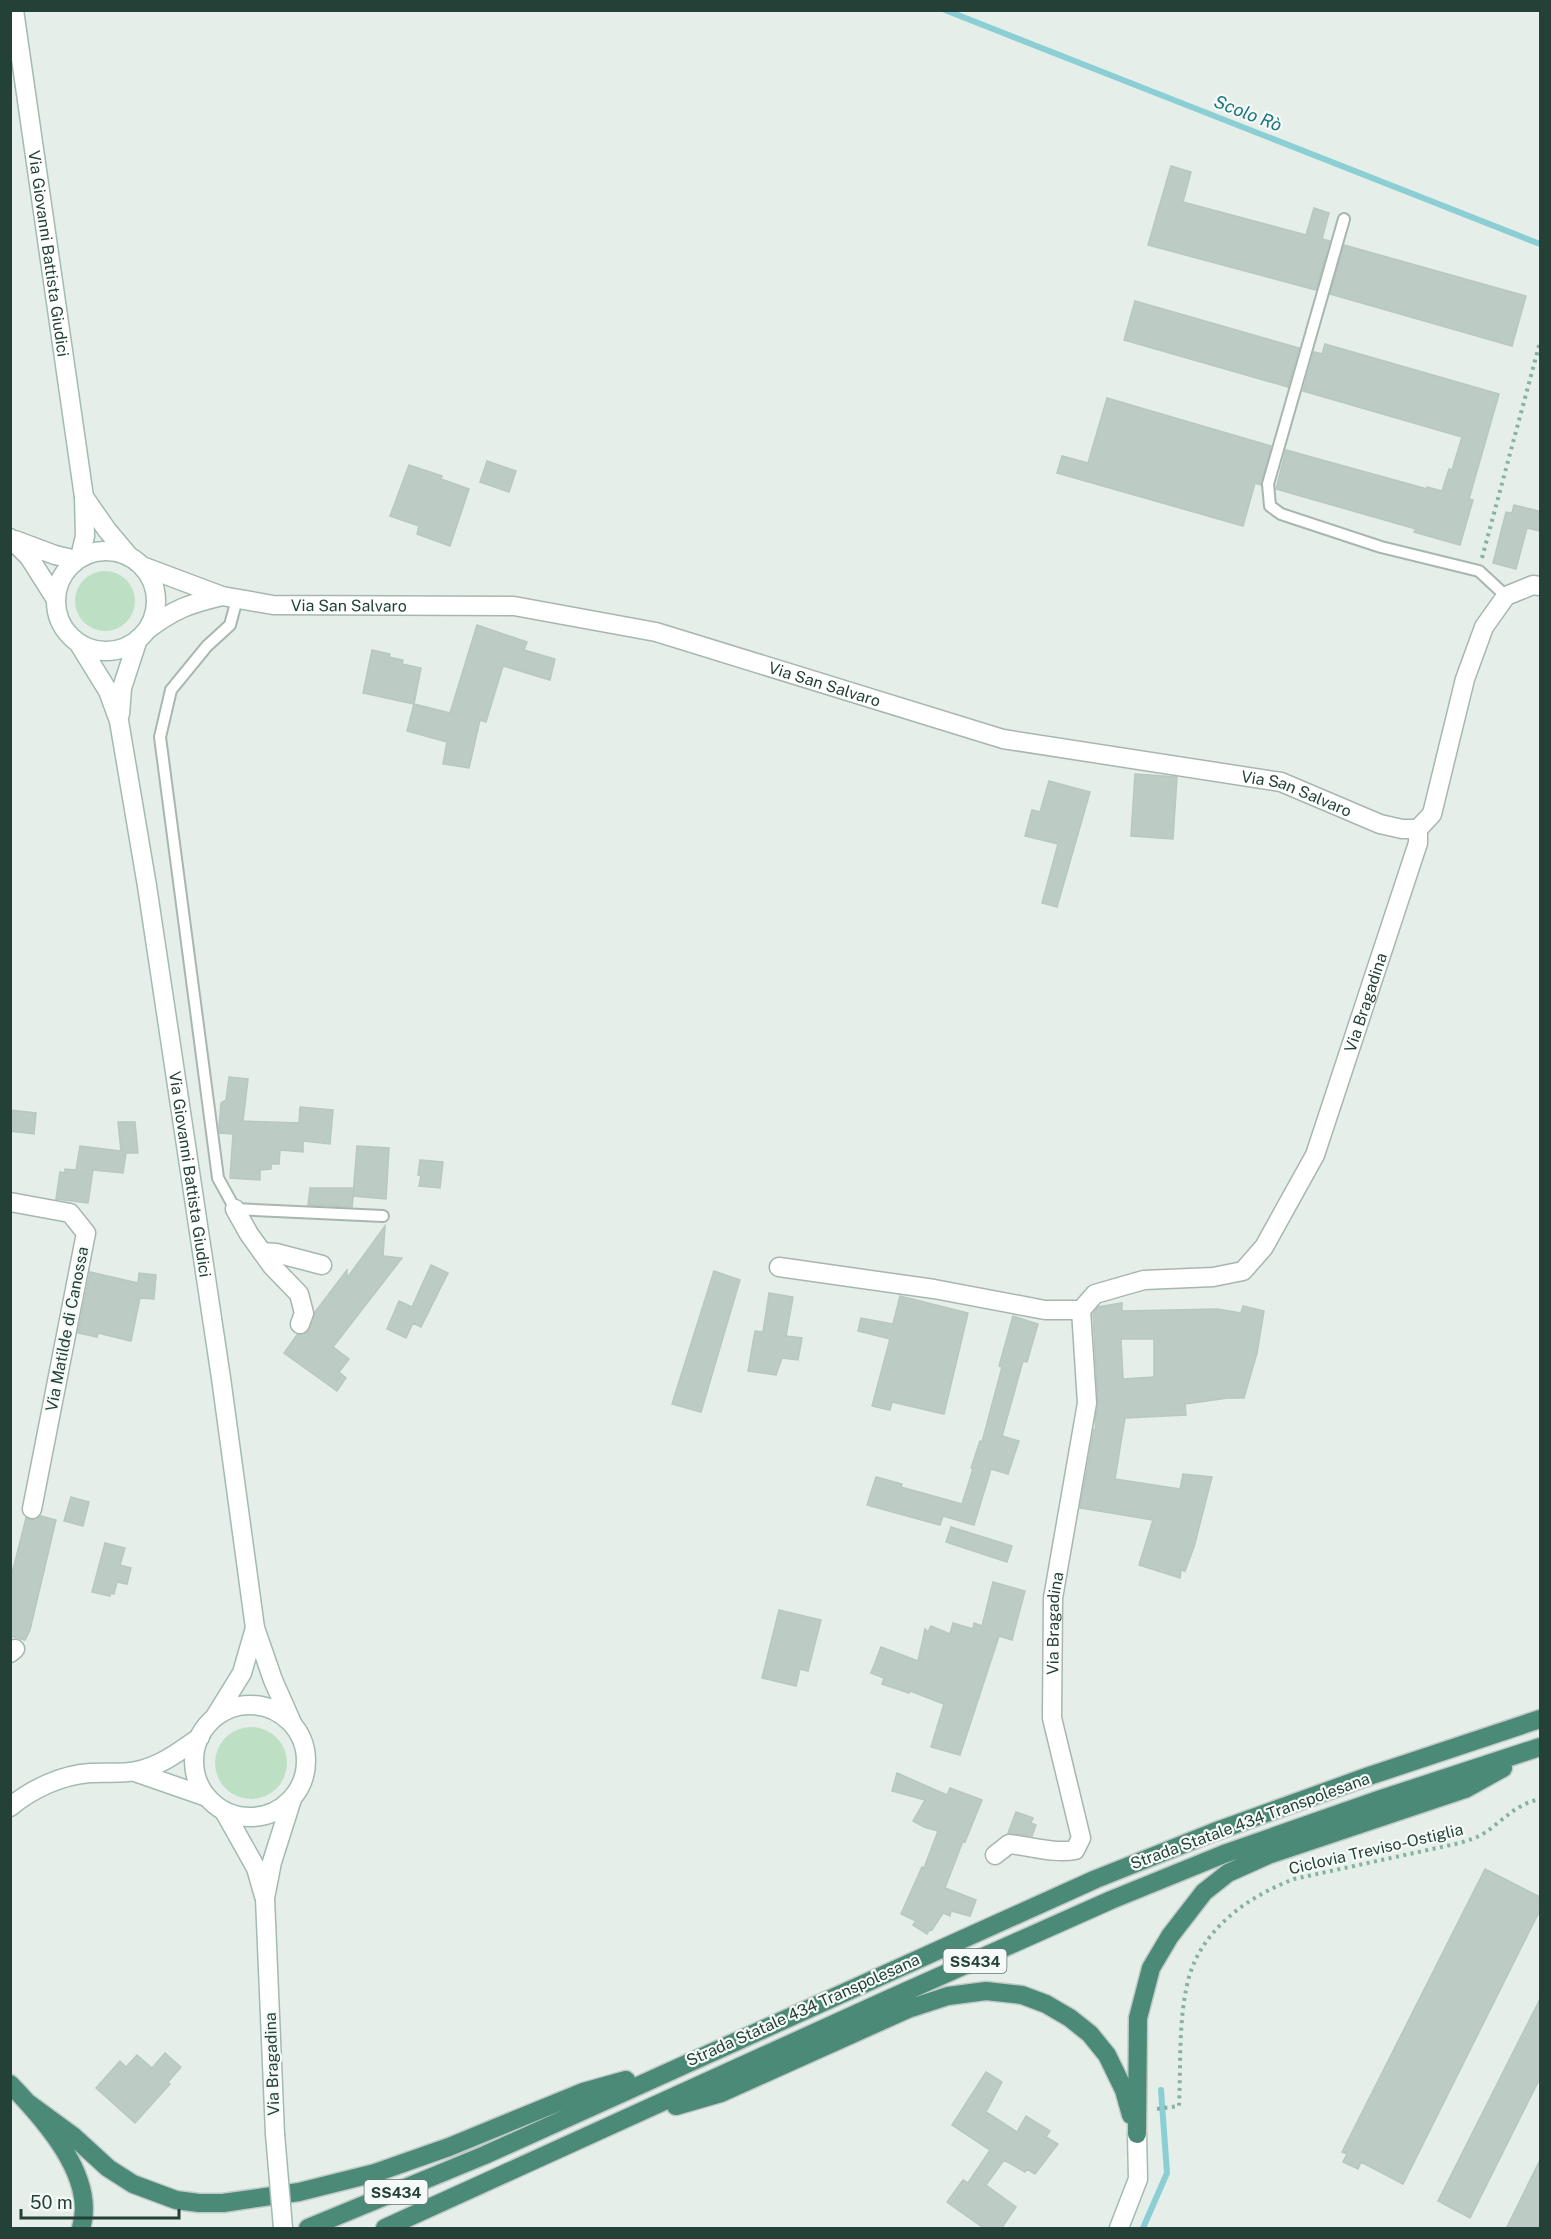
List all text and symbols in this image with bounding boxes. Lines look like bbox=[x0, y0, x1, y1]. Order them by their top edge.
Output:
water label: Scolo Rò bbox=[1211, 90, 1285, 136]
street label: Via Giovanni Battista Giudici bbox=[25, 149, 73, 358]
street label: Via San Salvaro bbox=[291, 596, 407, 615]
street label: Via San Salvaro bbox=[766, 658, 883, 710]
street label: Via San Salvaro bbox=[1240, 766, 1355, 820]
street label: Via Bragadina bbox=[1340, 950, 1391, 1055]
street label: Via Giovanni Battista Giudici bbox=[165, 1070, 215, 1279]
street label: Via Matilde di Canossa bbox=[42, 1245, 92, 1413]
street label: Via Bragadina bbox=[1043, 1570, 1067, 1675]
street label: Strada Statale 434 Transpolesana bbox=[1128, 1769, 1372, 1873]
street label: Ciclovia Treviso-Ostiglia bbox=[1287, 1820, 1465, 1878]
road number: SS434 bbox=[944, 1949, 1006, 1973]
street label: Strada Statale 434 Transpolesana bbox=[683, 1950, 923, 2070]
street label: Via Bragadina bbox=[261, 2012, 283, 2116]
road number: SS434 bbox=[364, 2180, 428, 2204]
scale bar bbox=[21, 2182, 178, 2220]
text: 50 m bbox=[30, 2192, 73, 2213]

